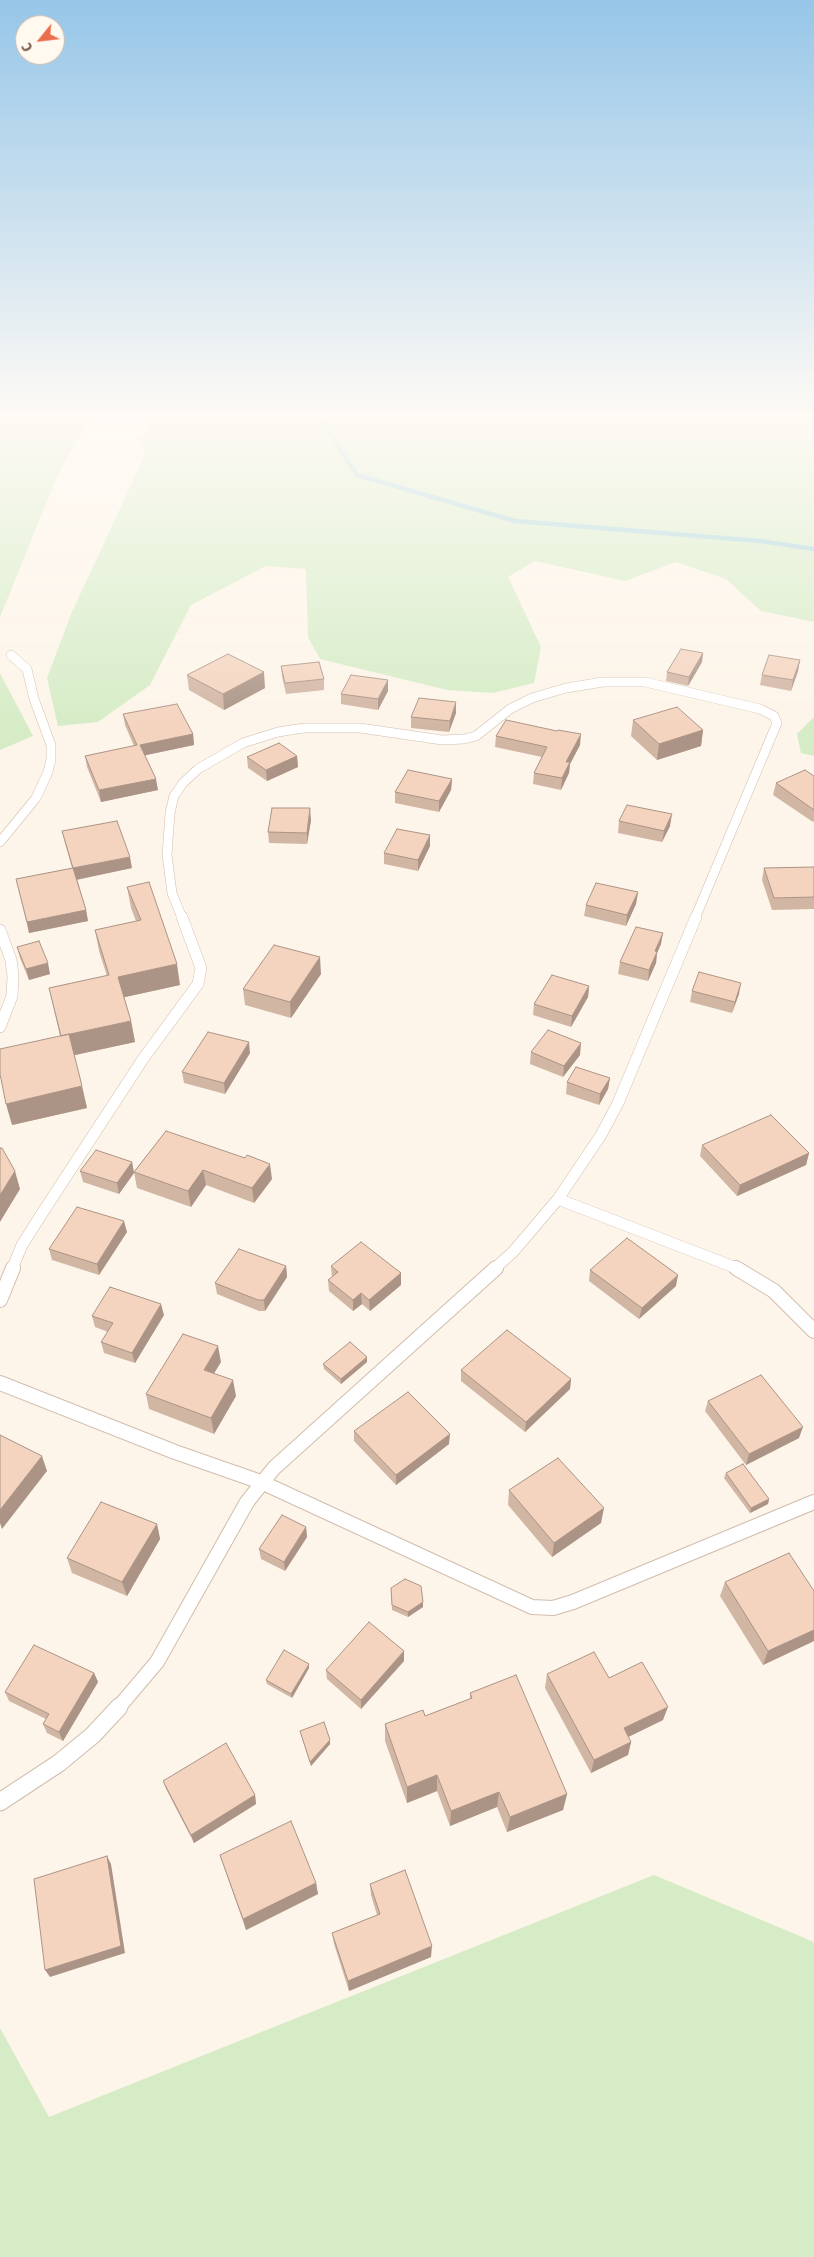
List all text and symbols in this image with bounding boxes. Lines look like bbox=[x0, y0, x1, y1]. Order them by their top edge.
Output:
north arrow bbox=[15, 15, 65, 65]
text: С bbox=[18, 40, 37, 54]

